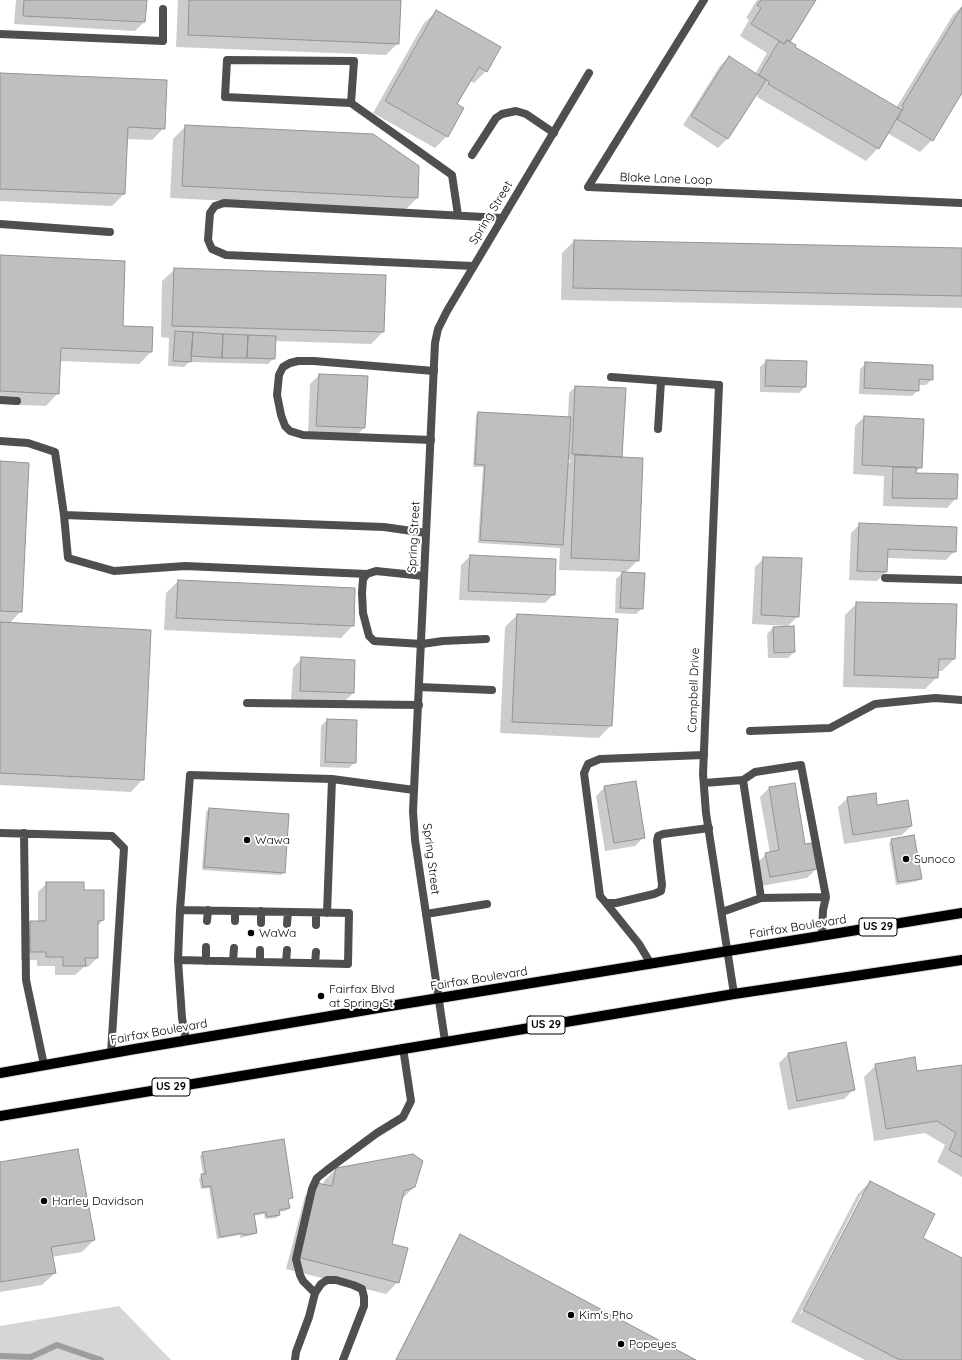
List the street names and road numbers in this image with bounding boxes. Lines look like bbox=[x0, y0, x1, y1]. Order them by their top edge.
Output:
street label: Blake Lane Loop bbox=[619, 170, 713, 188]
street label: Spring Street bbox=[466, 179, 516, 247]
street label: Spring Street bbox=[405, 501, 423, 573]
street label: Campbell Drive bbox=[685, 647, 703, 733]
street label: Spring Street bbox=[419, 823, 443, 895]
street label: Fairfax Boulevard bbox=[748, 912, 848, 942]
road number: US 29 bbox=[859, 918, 897, 936]
street label: Fairfax Boulevard bbox=[429, 964, 529, 994]
street label: Fairfax Boulevard bbox=[109, 1016, 209, 1048]
road number: US 29 bbox=[527, 1016, 565, 1034]
road number: US 29 bbox=[152, 1078, 190, 1096]

